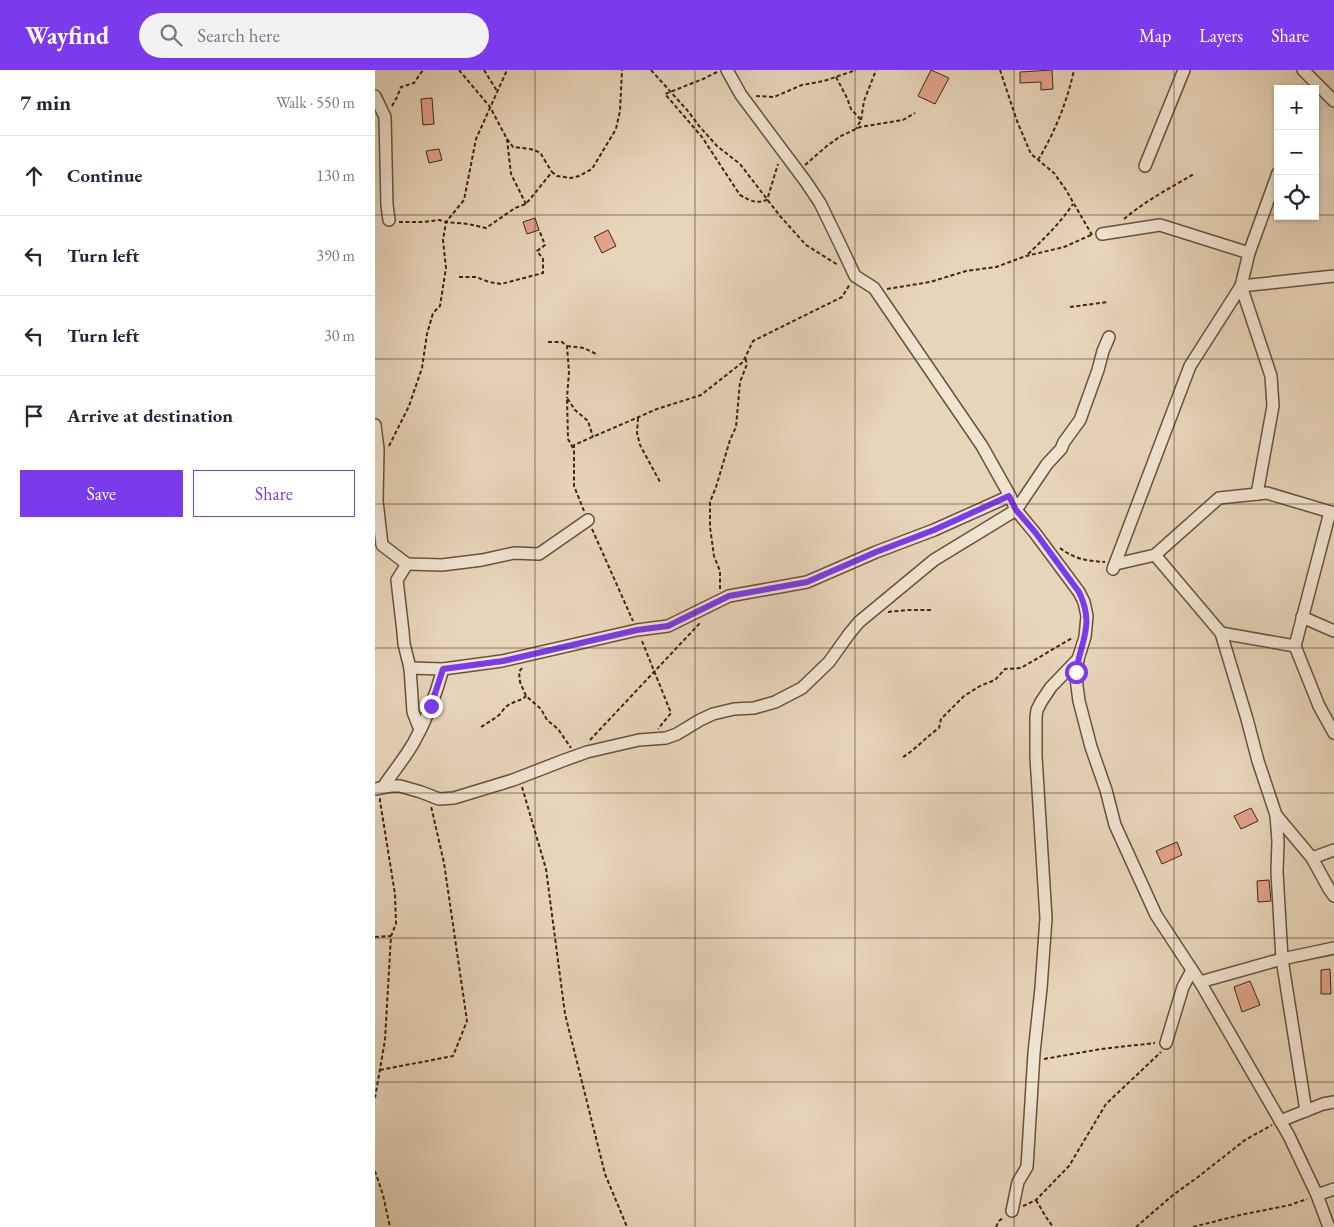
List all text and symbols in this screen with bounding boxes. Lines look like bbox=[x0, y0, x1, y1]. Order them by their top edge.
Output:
search box bbox=[139, 13, 489, 58]
text: Wayfind bbox=[25, 20, 109, 51]
icon: search bbox=[157, 21, 185, 49]
text: Search here bbox=[197, 23, 280, 48]
text: Map bbox=[1139, 24, 1171, 47]
text: Layers bbox=[1199, 24, 1243, 47]
text: Share bbox=[1271, 24, 1309, 47]
map controls bbox=[1274, 85, 1319, 220]
button: + bbox=[1274, 85, 1319, 130]
text: 7 min bbox=[20, 89, 71, 116]
text: Walk · 550 m bbox=[276, 92, 355, 113]
button: − bbox=[1274, 130, 1319, 175]
icon: ahead bbox=[20, 162, 48, 190]
text: Continue bbox=[67, 163, 142, 188]
text: 130 m bbox=[316, 165, 355, 186]
button: locate bbox=[1274, 175, 1319, 220]
icon: left bbox=[20, 242, 48, 270]
text: Turn left bbox=[67, 243, 139, 268]
text: 390 m bbox=[316, 245, 355, 266]
icon: left bbox=[20, 322, 48, 350]
text: Turn left bbox=[67, 323, 139, 348]
text: 30 m bbox=[324, 325, 355, 346]
icon: arrive bbox=[20, 402, 48, 430]
text: Arrive at destination bbox=[67, 403, 233, 428]
button: Save bbox=[20, 470, 183, 517]
button: Share bbox=[193, 470, 355, 517]
route start bbox=[1065, 661, 1088, 684]
route end bbox=[420, 695, 443, 718]

